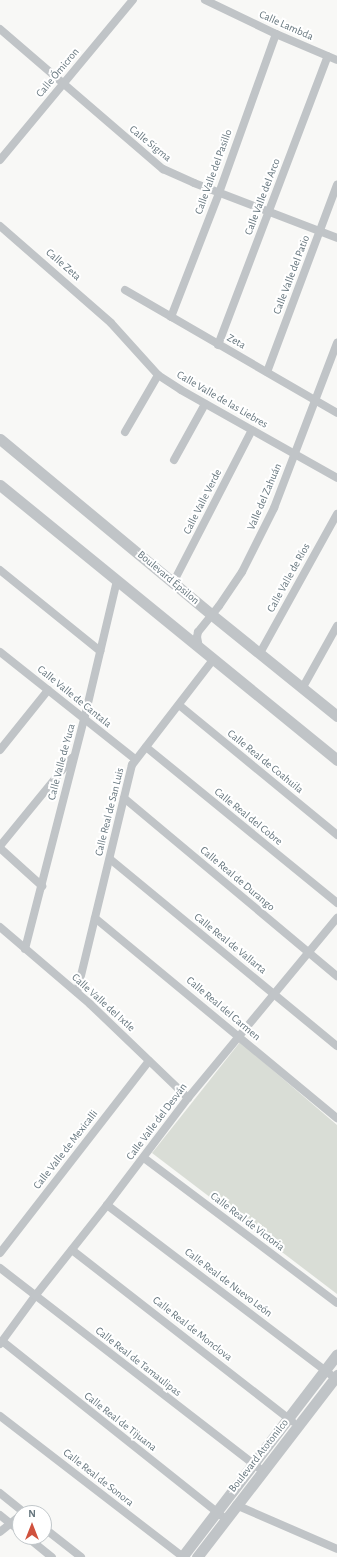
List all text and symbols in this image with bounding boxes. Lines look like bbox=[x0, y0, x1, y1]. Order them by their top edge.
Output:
street label: Calle Lambda bbox=[257, 8, 315, 44]
street label: Calle Ómicron bbox=[34, 46, 82, 100]
street label: Calle Sigma bbox=[126, 123, 174, 165]
street label: Calle Valle del Pasillo bbox=[192, 128, 236, 216]
street label: Calle Valle del Arco bbox=[242, 157, 284, 237]
street label: Calle Valle del Patio bbox=[271, 234, 313, 316]
street label: Calle Zeta bbox=[43, 246, 83, 284]
street label: Zeta bbox=[224, 332, 248, 352]
street label: Calle Valle de las Liebres bbox=[174, 369, 270, 431]
street label: Valle del Zahuán bbox=[245, 462, 285, 532]
street label: Calle Valle Verde bbox=[181, 467, 225, 537]
street label: Calle Valle de Ríos bbox=[265, 541, 313, 615]
street label: Boulevard Épsilon bbox=[134, 548, 202, 608]
street label: Calle Valle de Cantala bbox=[34, 663, 114, 731]
street label: Calle Valle de Yuca bbox=[45, 722, 79, 802]
street label: Calle Real de Coahuila bbox=[224, 727, 306, 797]
street label: Calle Real de San Luis bbox=[93, 767, 127, 857]
street label: Calle Real del Cobre bbox=[211, 785, 285, 849]
street label: Calle Real de Durango bbox=[197, 844, 277, 914]
street label: Calle Real de Vallarta bbox=[191, 911, 269, 977]
street label: Calle Valle del Ixtle bbox=[69, 971, 137, 1035]
street label: Calle Real del Carmen bbox=[183, 974, 263, 1044]
street label: Calle Valle del Desván bbox=[124, 1081, 190, 1163]
street label: Calle Valle de Mexicalli bbox=[31, 1108, 101, 1192]
street label: Calle Real de Victoria bbox=[207, 1190, 287, 1254]
street label: Calle Real de Nuevo León bbox=[182, 1246, 274, 1320]
street label: Calle Real de Monclova bbox=[150, 1294, 234, 1364]
street label: Calle Real de Tamaulipas bbox=[92, 1324, 184, 1400]
street label: Calle Real de Tijuana bbox=[81, 1390, 159, 1454]
street label: Boulevard Atotonilco bbox=[226, 1417, 292, 1495]
street label: Calle Real de Sonora bbox=[60, 1446, 136, 1510]
north arrow bbox=[12, 1505, 52, 1545]
text: N bbox=[28, 1508, 36, 1519]

